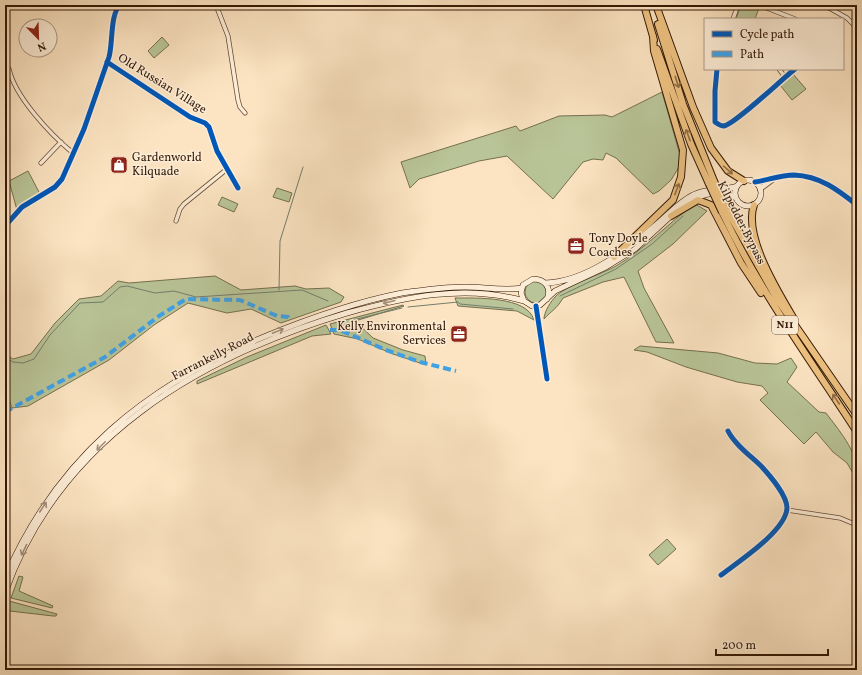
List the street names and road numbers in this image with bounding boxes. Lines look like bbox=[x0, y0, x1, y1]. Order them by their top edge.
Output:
street label: Old Russian Village bbox=[115, 50, 210, 118]
street label: Kilpedder Bypass bbox=[713, 179, 769, 267]
road number: N11 bbox=[772, 316, 798, 334]
street label: Farrankelly Road bbox=[169, 329, 257, 385]

